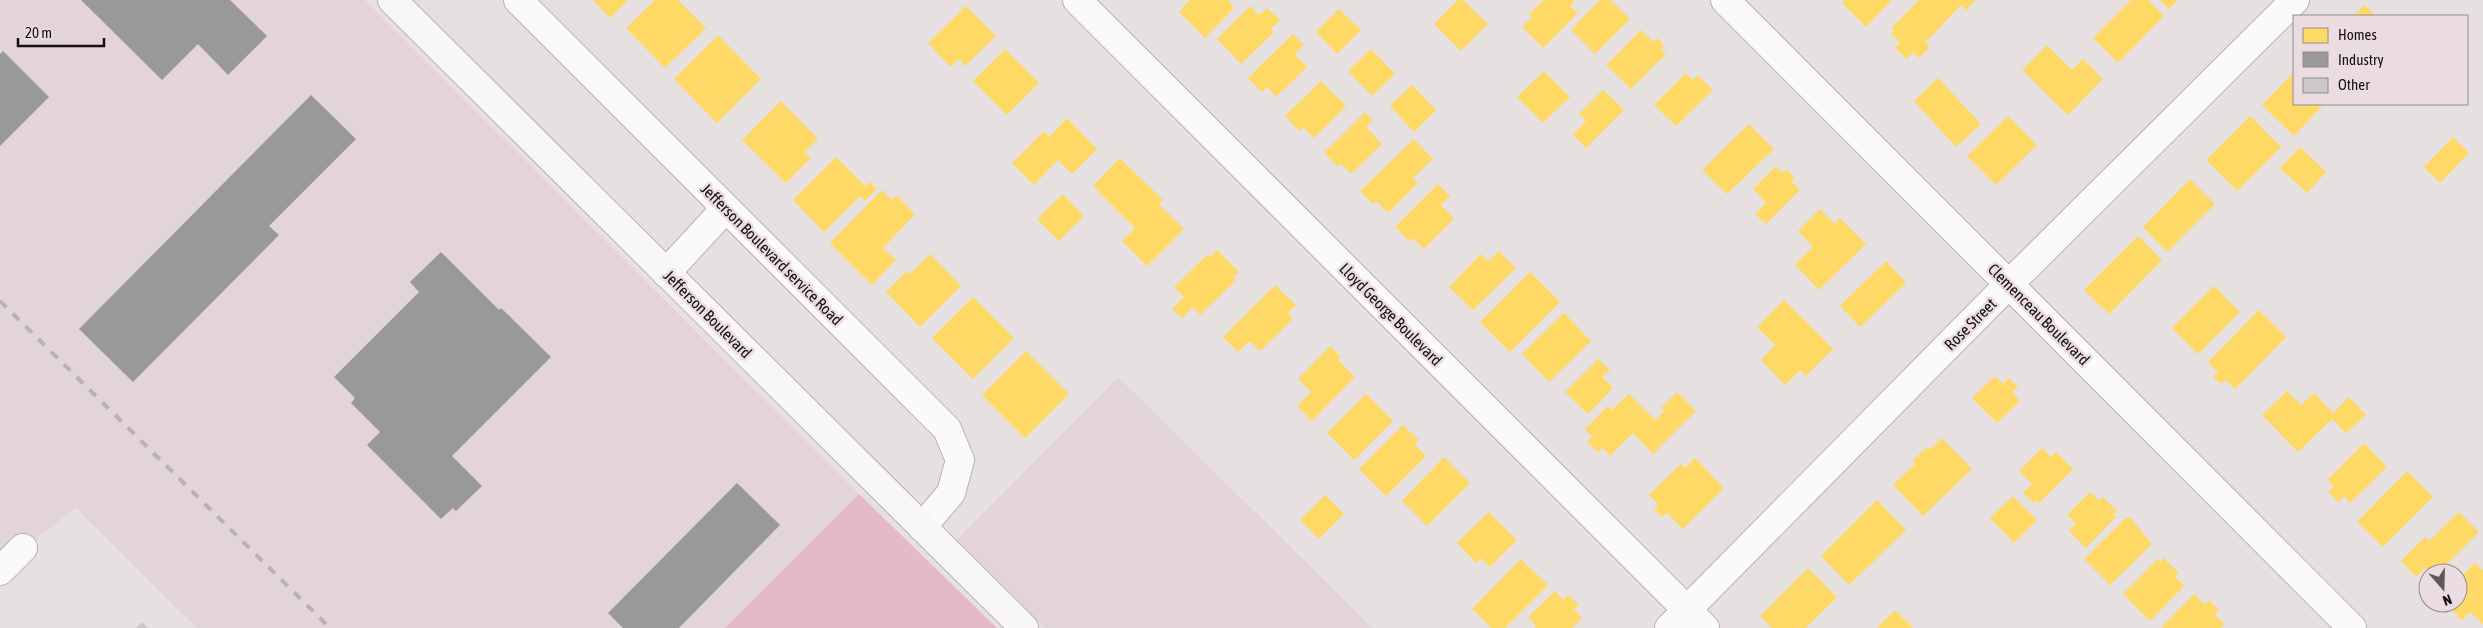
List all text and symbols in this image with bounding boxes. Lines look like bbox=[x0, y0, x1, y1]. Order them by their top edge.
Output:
scale bar bbox=[18, 15, 104, 47]
legend bbox=[2293, 15, 2468, 105]
text: 20 m bbox=[25, 24, 52, 41]
text: Homes bbox=[2338, 26, 2377, 43]
text: Industry bbox=[2338, 51, 2384, 68]
text: Other bbox=[2338, 76, 2370, 93]
street label: Jefferson Boulevard service Road bbox=[697, 179, 847, 329]
street label: Lloyd George Boulevard bbox=[1335, 259, 1446, 370]
street label: Clemenceau Boulevard bbox=[1985, 260, 2093, 368]
street label: Jefferson Boulevard bbox=[660, 266, 756, 362]
street label: Rose Street bbox=[1940, 294, 2000, 354]
north arrow bbox=[2418, 563, 2468, 613]
text: N bbox=[2441, 591, 2454, 609]

